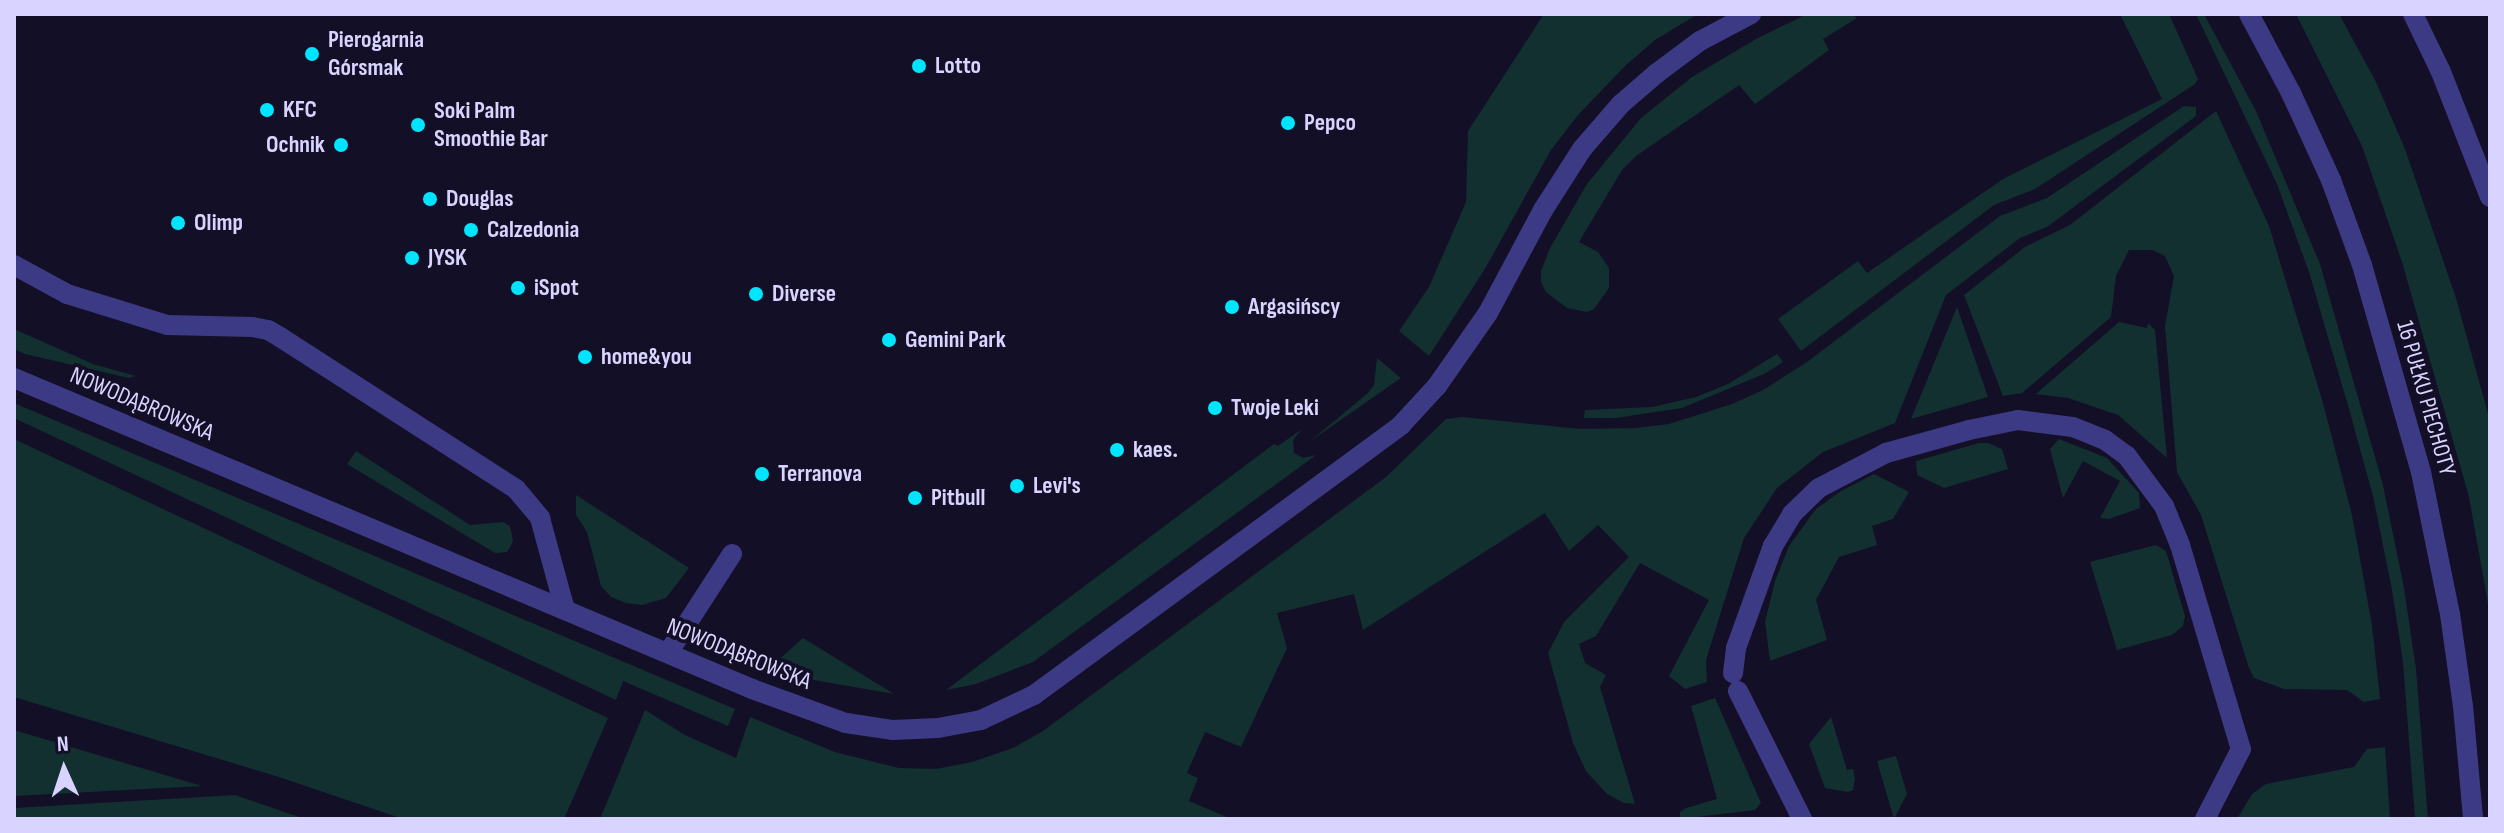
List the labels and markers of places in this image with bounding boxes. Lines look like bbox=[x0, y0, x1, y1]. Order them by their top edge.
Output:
place label: Pierogarnia Górsmak bbox=[328, 26, 424, 82]
marker: Pierogarnia Górsmak bbox=[303, 45, 321, 63]
place label: Lotto bbox=[935, 52, 981, 80]
marker: Lotto bbox=[910, 57, 928, 75]
place label: KFC bbox=[283, 96, 317, 124]
place label: Soki Palm Smoothie Bar bbox=[434, 97, 548, 153]
marker: KFC bbox=[258, 101, 276, 119]
place label: Pepco bbox=[1304, 109, 1356, 137]
marker: Pepco bbox=[1279, 114, 1297, 132]
marker: Soki Palm Smoothie Bar bbox=[409, 116, 427, 134]
place label: Ochnik bbox=[266, 131, 325, 159]
marker: Ochnik bbox=[332, 136, 350, 154]
place label: Douglas bbox=[446, 185, 513, 213]
marker: Douglas bbox=[421, 190, 439, 208]
place label: Olimp bbox=[194, 209, 243, 237]
marker: Olimp bbox=[169, 214, 187, 232]
place label: Calzedonia bbox=[487, 216, 579, 244]
marker: Calzedonia bbox=[462, 221, 480, 239]
place label: JYSK bbox=[428, 244, 467, 272]
marker: JYSK bbox=[403, 249, 421, 267]
place label: iSpot bbox=[534, 274, 579, 302]
marker: iSpot bbox=[509, 279, 527, 297]
place label: Diverse bbox=[772, 280, 836, 308]
marker: Diverse bbox=[747, 285, 765, 303]
place label: Argasińscy bbox=[1248, 293, 1340, 321]
marker: Argasińscy bbox=[1223, 298, 1241, 316]
place label: Gemini Park bbox=[905, 326, 1006, 354]
marker: Gemini Park bbox=[880, 331, 898, 349]
place label: home&you bbox=[601, 343, 692, 371]
marker: home&you bbox=[576, 348, 594, 366]
place label: Twoje Leki bbox=[1231, 394, 1319, 422]
marker: Twoje Leki bbox=[1206, 399, 1224, 417]
place label: kaes. bbox=[1133, 436, 1178, 464]
marker: kaes. bbox=[1108, 441, 1126, 459]
place label: Terranova bbox=[778, 460, 862, 488]
marker: Terranova bbox=[753, 465, 771, 483]
place label: Levi's bbox=[1033, 472, 1081, 500]
marker: Levi's bbox=[1008, 477, 1026, 495]
place label: Pitbull bbox=[931, 484, 985, 512]
marker: Pitbull bbox=[906, 489, 924, 507]

